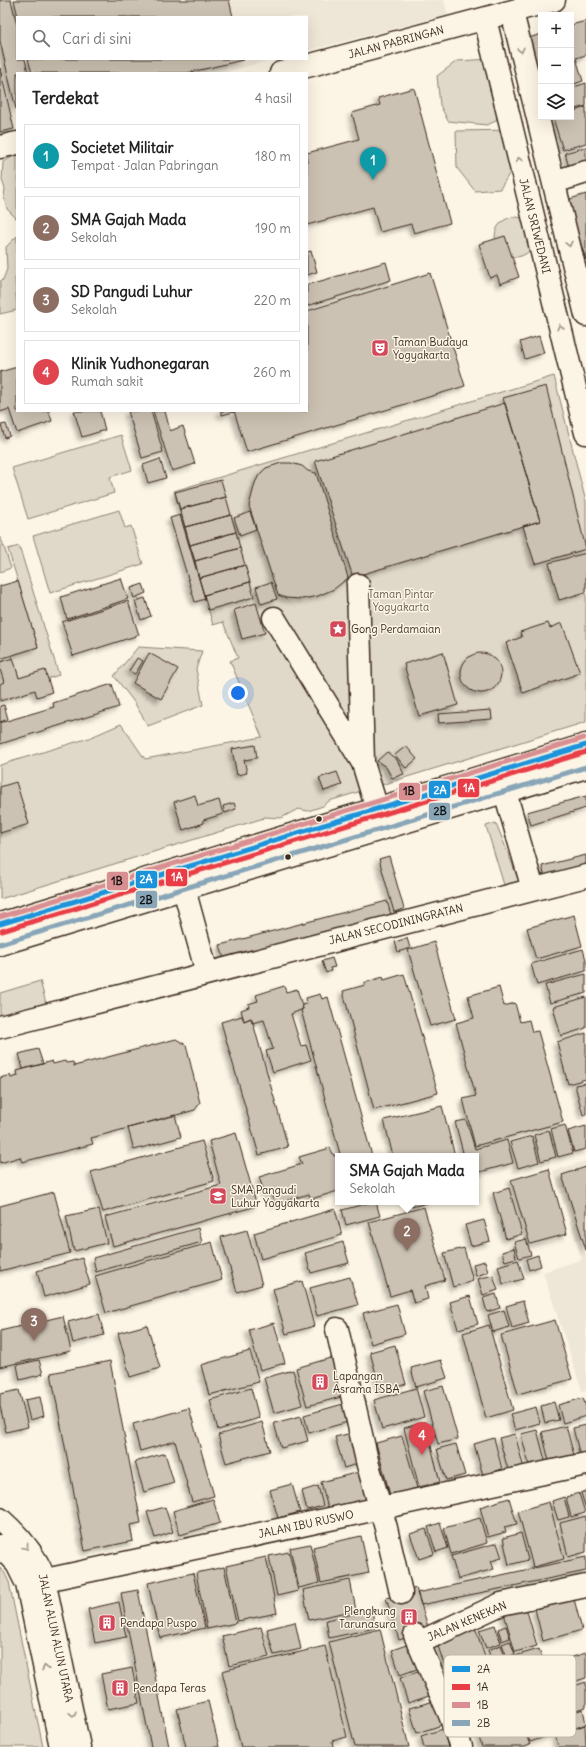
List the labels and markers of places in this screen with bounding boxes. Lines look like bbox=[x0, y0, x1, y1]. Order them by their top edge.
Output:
pin: 1 bbox=[360, 147, 386, 180]
place label: Taman Budaya Yogyakarta bbox=[393, 335, 468, 362]
theatre icon: Taman Budaya Yogyakarta bbox=[370, 338, 390, 358]
place icon: Gong Perdamaian bbox=[328, 619, 348, 639]
place label: Gong Perdamaian bbox=[351, 622, 441, 636]
unlabelled marker bbox=[314, 814, 324, 824]
unlabelled marker bbox=[283, 852, 293, 862]
place label: SMA Pangudi Luhur Yogyakarta bbox=[231, 1183, 320, 1210]
school or university icon: SMA Pangudi Luhur Yogyakarta bbox=[208, 1186, 228, 1206]
pin: 2 bbox=[394, 1218, 420, 1251]
pin: 3 bbox=[21, 1308, 47, 1341]
place label: Lapangan Asrama ISBA bbox=[333, 1369, 399, 1396]
building icon: Lapangan Asrama ISBA bbox=[310, 1372, 330, 1392]
pin: 4 bbox=[409, 1422, 435, 1455]
place label: Plengkung Tarunasura bbox=[339, 1604, 396, 1631]
building icon: Plengkung Tarunasura bbox=[399, 1607, 419, 1627]
building icon: Pendapa Puspo bbox=[97, 1613, 117, 1633]
place label: Pendapa Puspo bbox=[120, 1616, 197, 1630]
building icon: Pendapa Teras bbox=[110, 1678, 130, 1698]
place label: Pendapa Teras bbox=[133, 1681, 206, 1695]

